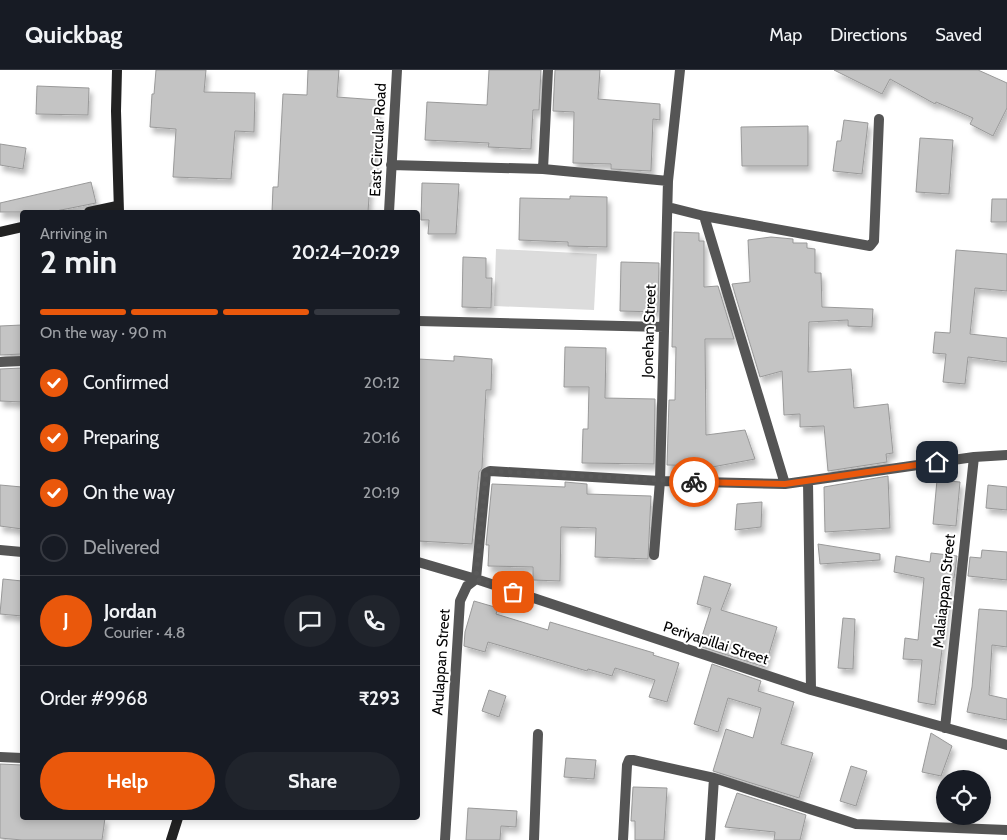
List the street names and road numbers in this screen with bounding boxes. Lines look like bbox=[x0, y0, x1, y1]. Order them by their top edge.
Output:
street label: East Circular Road bbox=[366, 83, 390, 197]
street label: Jonehan Street bbox=[638, 284, 660, 379]
street label: Malaiappan Street bbox=[929, 533, 959, 649]
street label: Arulappan Street bbox=[428, 608, 454, 716]
street label: Periyapillai Street bbox=[661, 618, 771, 668]

